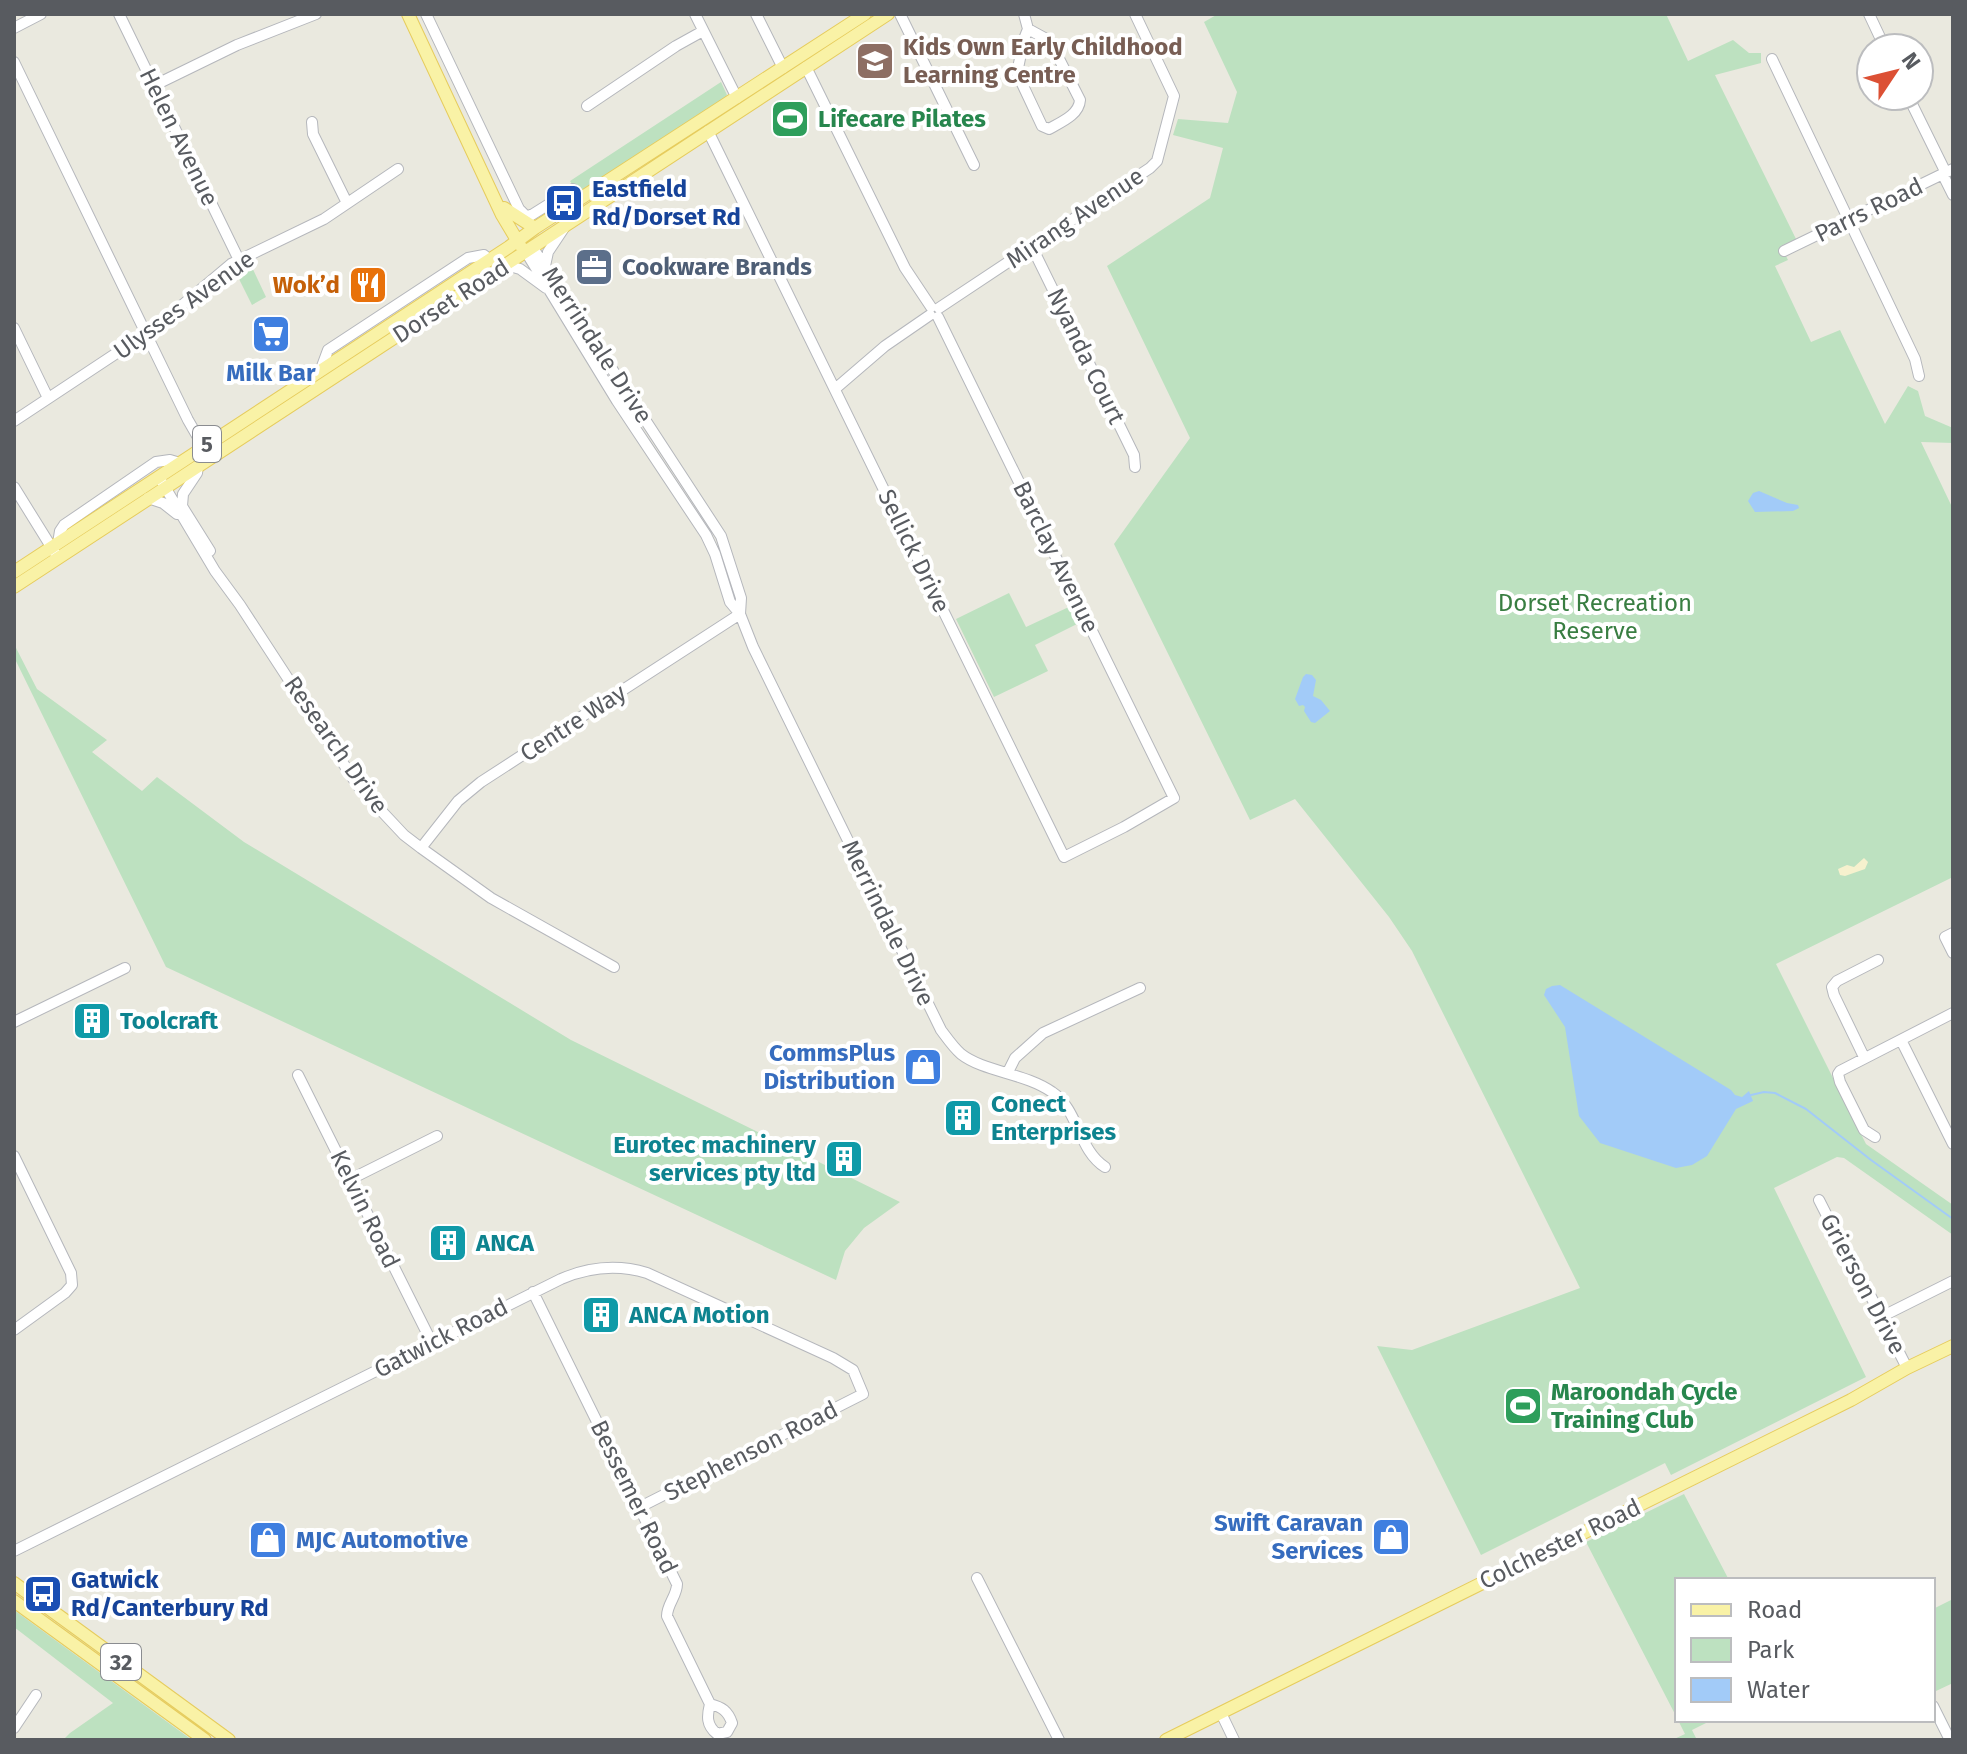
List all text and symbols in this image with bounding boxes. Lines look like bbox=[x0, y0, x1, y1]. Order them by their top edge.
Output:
north arrow bbox=[1855, 32, 1935, 112]
place label: Kids Own Early Childhood Learning Centre bbox=[903, 33, 1183, 89]
school or university icon: Kids Own Early Childhood Learning Centre bbox=[854, 40, 896, 82]
text: N bbox=[1896, 47, 1926, 75]
street label: Helen Avenue bbox=[134, 64, 224, 210]
sports icon: Lifecare Pilates bbox=[769, 98, 811, 140]
place label: Lifecare Pilates bbox=[818, 105, 986, 133]
street label: Mirang Avenue bbox=[1001, 162, 1149, 274]
street label: Parrs Road bbox=[1810, 172, 1928, 248]
place label: Eastfield Rd/Dorset Rd bbox=[592, 175, 741, 231]
bus stop icon: Eastfield Rd/Dorset Rd bbox=[543, 182, 585, 224]
street label: Ulysses Avenue bbox=[108, 245, 260, 365]
office icon: Cookware Brands bbox=[573, 246, 615, 288]
street label: Dorset Road bbox=[388, 253, 514, 349]
place label: Cookware Brands bbox=[622, 253, 812, 281]
street label: Merrindale Drive bbox=[536, 262, 658, 428]
restaurant icon: Wok’d bbox=[347, 264, 389, 306]
place label: Wok’d bbox=[273, 271, 340, 299]
street label: Nyanda Court bbox=[1041, 284, 1131, 429]
supermarket icon: Milk Bar bbox=[250, 313, 292, 355]
place label: Milk Bar bbox=[226, 359, 316, 387]
road number: 5 bbox=[193, 426, 221, 462]
street label: Barclay Avenue bbox=[1007, 477, 1105, 637]
street label: Sellick Drive bbox=[872, 485, 956, 617]
park label: Dorset Recreation Reserve bbox=[1498, 589, 1692, 645]
street label: Research Drive bbox=[278, 671, 394, 819]
street label: Centre Way bbox=[515, 678, 631, 768]
street label: Merrindale Drive bbox=[836, 836, 940, 1010]
building icon: Toolcraft bbox=[71, 1000, 113, 1042]
place label: Toolcraft bbox=[120, 1007, 219, 1035]
place label: CommsPlus Distribution bbox=[763, 1039, 895, 1095]
shop icon: CommsPlus Distribution bbox=[902, 1046, 944, 1088]
place label: Conect Enterprises bbox=[991, 1090, 1116, 1146]
building icon: Conect Enterprises bbox=[942, 1097, 984, 1139]
place label: Eurotec machinery services pty ltd bbox=[613, 1131, 817, 1187]
building icon: Eurotec machinery services pty ltd bbox=[823, 1138, 865, 1180]
street label: Kelvin Road bbox=[324, 1145, 406, 1273]
street label: Grierson Drive bbox=[1814, 1209, 1912, 1359]
building icon: ANCA bbox=[427, 1222, 469, 1264]
place label: ANCA bbox=[475, 1229, 535, 1257]
street label: Gatwick Road bbox=[369, 1292, 513, 1384]
building icon: ANCA Motion bbox=[580, 1294, 622, 1336]
place label: ANCA Motion bbox=[628, 1301, 770, 1329]
place label: Maroondah Cycle Training Club bbox=[1551, 1378, 1737, 1434]
sports icon: Maroondah Cycle Training Club bbox=[1502, 1385, 1544, 1427]
street label: Stephenson Road bbox=[660, 1395, 842, 1507]
street label: Bessemer Road bbox=[585, 1416, 683, 1578]
street label: Colchester Road bbox=[1475, 1493, 1645, 1595]
place label: Swift Caravan Services bbox=[1214, 1509, 1363, 1565]
shop icon: Swift Caravan Services bbox=[1370, 1516, 1412, 1558]
shop icon: MJC Automotive bbox=[247, 1519, 289, 1561]
place label: MJC Automotive bbox=[296, 1526, 468, 1554]
place label: Gatwick Rd/Canterbury Rd bbox=[71, 1566, 269, 1622]
bus stop icon: Gatwick Rd/Canterbury Rd bbox=[22, 1573, 64, 1615]
legend bbox=[1675, 1578, 1935, 1722]
text: Road bbox=[1747, 1596, 1802, 1624]
text: Park bbox=[1747, 1636, 1795, 1664]
road number: 32 bbox=[101, 1644, 141, 1680]
text: Water bbox=[1747, 1676, 1811, 1704]

